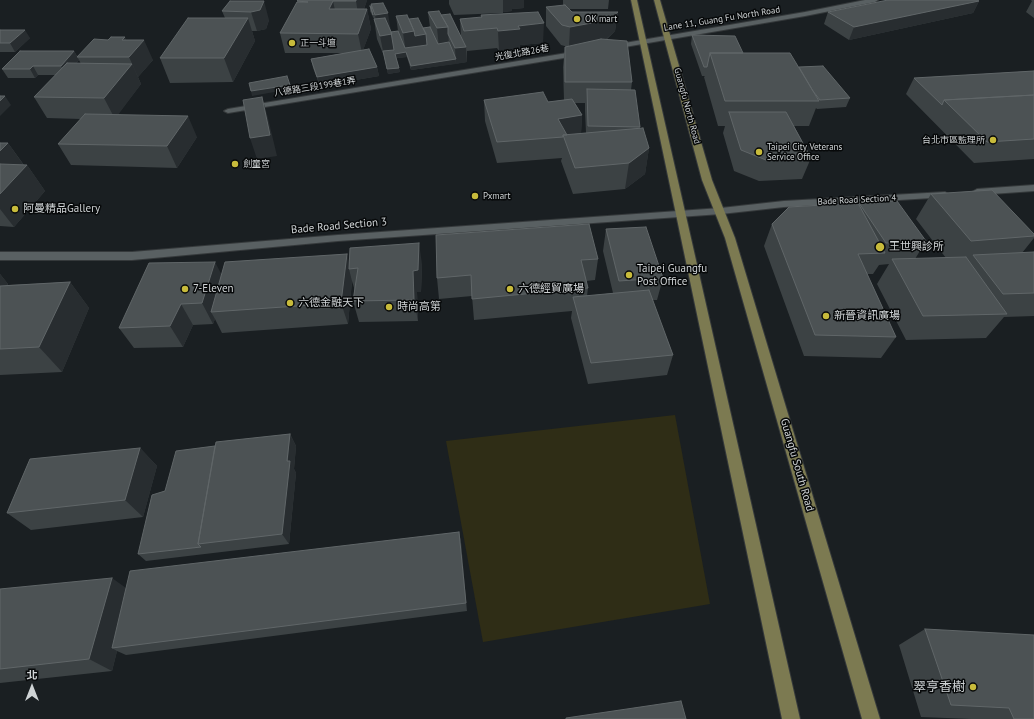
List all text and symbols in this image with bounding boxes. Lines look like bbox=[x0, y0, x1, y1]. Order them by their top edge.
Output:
street label: Lane 11, Guang Fu North Road bbox=[663, 4, 781, 34]
marker: OK mart bbox=[572, 14, 582, 24]
place label: OK mart bbox=[585, 14, 617, 24]
marker: 正一斗壇 bbox=[287, 38, 297, 48]
place label: 正一斗壇 bbox=[300, 38, 336, 48]
street label: 光復北路26巷 bbox=[494, 43, 550, 63]
street label: Guangfu North Road bbox=[672, 67, 702, 145]
street label: 八德路三段199巷1弄 bbox=[273, 75, 357, 99]
place label: 台北市區監理所 bbox=[922, 135, 985, 145]
marker: 台北市區監理所 bbox=[988, 135, 998, 145]
place label: Taipei City Veterans Service Office bbox=[767, 142, 842, 163]
marker: Taipei City Veterans Service Office bbox=[754, 147, 764, 157]
marker: 劍童宮 bbox=[230, 159, 240, 169]
place label: 劍童宮 bbox=[243, 159, 270, 169]
marker: Pxmart bbox=[470, 191, 480, 201]
place label: Pxmart bbox=[483, 191, 510, 201]
street label: Bade Road Section 4 bbox=[817, 193, 897, 207]
place label: 阿曼精品Gallery bbox=[23, 202, 100, 216]
marker: 阿曼精品Gallery bbox=[10, 204, 20, 214]
street label: Bade Road Section 3 bbox=[290, 215, 388, 237]
place label: 王世興診所 bbox=[889, 240, 944, 254]
marker: 王世興診所 bbox=[874, 241, 886, 253]
place label: Taipei Guangfu Post Office bbox=[637, 262, 707, 288]
marker: Taipei Guangfu Post Office bbox=[624, 270, 634, 280]
place label: 7-Eleven bbox=[193, 282, 233, 296]
place label: 六德經貿廣場 bbox=[518, 282, 584, 296]
marker: 7-Eleven bbox=[180, 284, 190, 294]
marker: 六德經貿廣場 bbox=[505, 284, 515, 294]
place label: 六德金融天下 bbox=[298, 296, 364, 310]
marker: 六德金融天下 bbox=[285, 298, 295, 308]
place label: 時尚高第 bbox=[397, 300, 441, 314]
marker: 時尚高第 bbox=[384, 302, 394, 312]
place label: 新晉資訊廣場 bbox=[834, 309, 900, 323]
marker: 新晉資訊廣場 bbox=[821, 311, 831, 321]
street label: Guangfu South Road bbox=[777, 417, 817, 513]
north arrow bbox=[12, 667, 52, 707]
text: 北 bbox=[27, 668, 38, 682]
place label: 翠亨香樹 bbox=[913, 679, 965, 695]
marker: 翠亨香樹 bbox=[968, 682, 978, 692]

